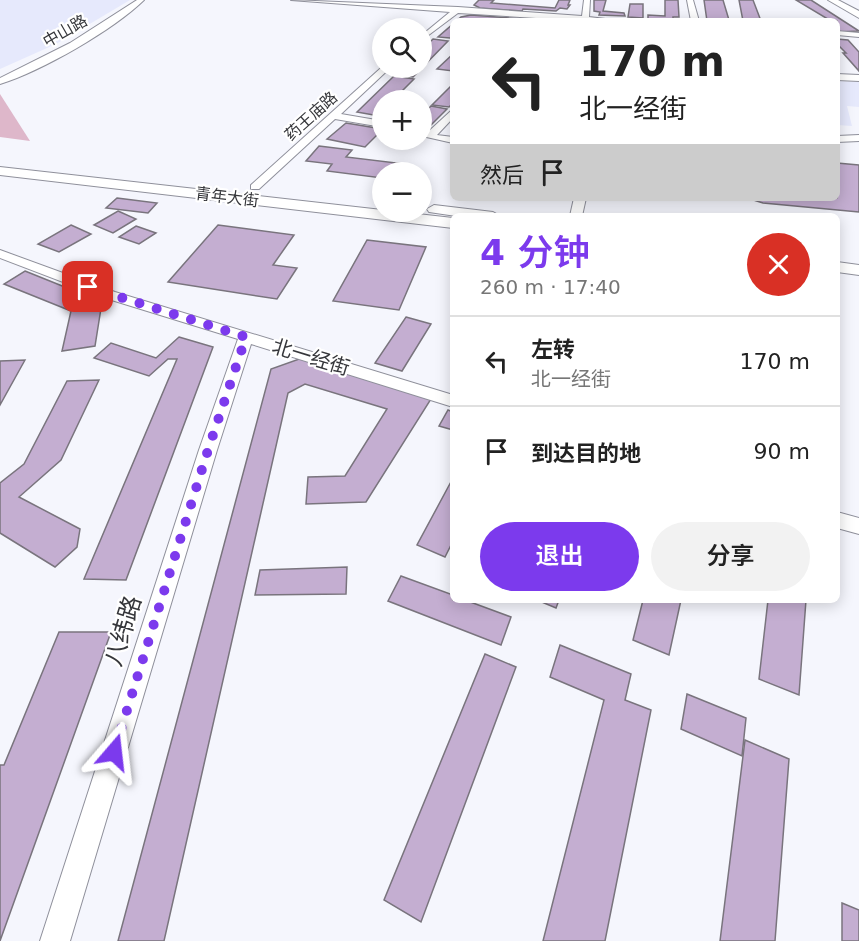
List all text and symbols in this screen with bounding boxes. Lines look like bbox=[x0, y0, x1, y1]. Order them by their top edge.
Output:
street label: 中山路 bbox=[39, 11, 91, 51]
map controls bbox=[372, 18, 432, 222]
button: search bbox=[372, 18, 432, 78]
text: 170 m bbox=[579, 37, 725, 86]
icon: left bbox=[480, 42, 558, 120]
street label: 药王庙路 bbox=[281, 88, 341, 144]
button: + bbox=[372, 90, 432, 150]
text: 北一经街 bbox=[579, 93, 687, 124]
icon: arrive bbox=[536, 156, 569, 189]
button: − bbox=[372, 162, 432, 222]
text: 然后 bbox=[480, 163, 524, 188]
street label: 青年大街 bbox=[194, 184, 260, 210]
text: 4 分钟 bbox=[480, 232, 590, 273]
button: close bbox=[747, 233, 810, 296]
pin bbox=[62, 261, 113, 312]
icon: arrive bbox=[71, 270, 104, 303]
text: 260 m · 17:40 bbox=[480, 275, 621, 299]
street label: 北一经街 bbox=[269, 334, 353, 380]
text: 左转 bbox=[531, 337, 575, 362]
icon: left bbox=[480, 345, 513, 378]
text: 170 m bbox=[740, 349, 810, 374]
text: 北一经街 bbox=[531, 367, 611, 391]
icon: arrive bbox=[480, 435, 513, 468]
text: 90 m bbox=[754, 439, 810, 464]
text: 到达目的地 bbox=[531, 441, 641, 466]
button: 退出 bbox=[480, 522, 639, 591]
button: 分享 bbox=[651, 522, 810, 591]
street label: 八纬路 bbox=[99, 592, 147, 670]
position arrow bbox=[82, 720, 146, 784]

